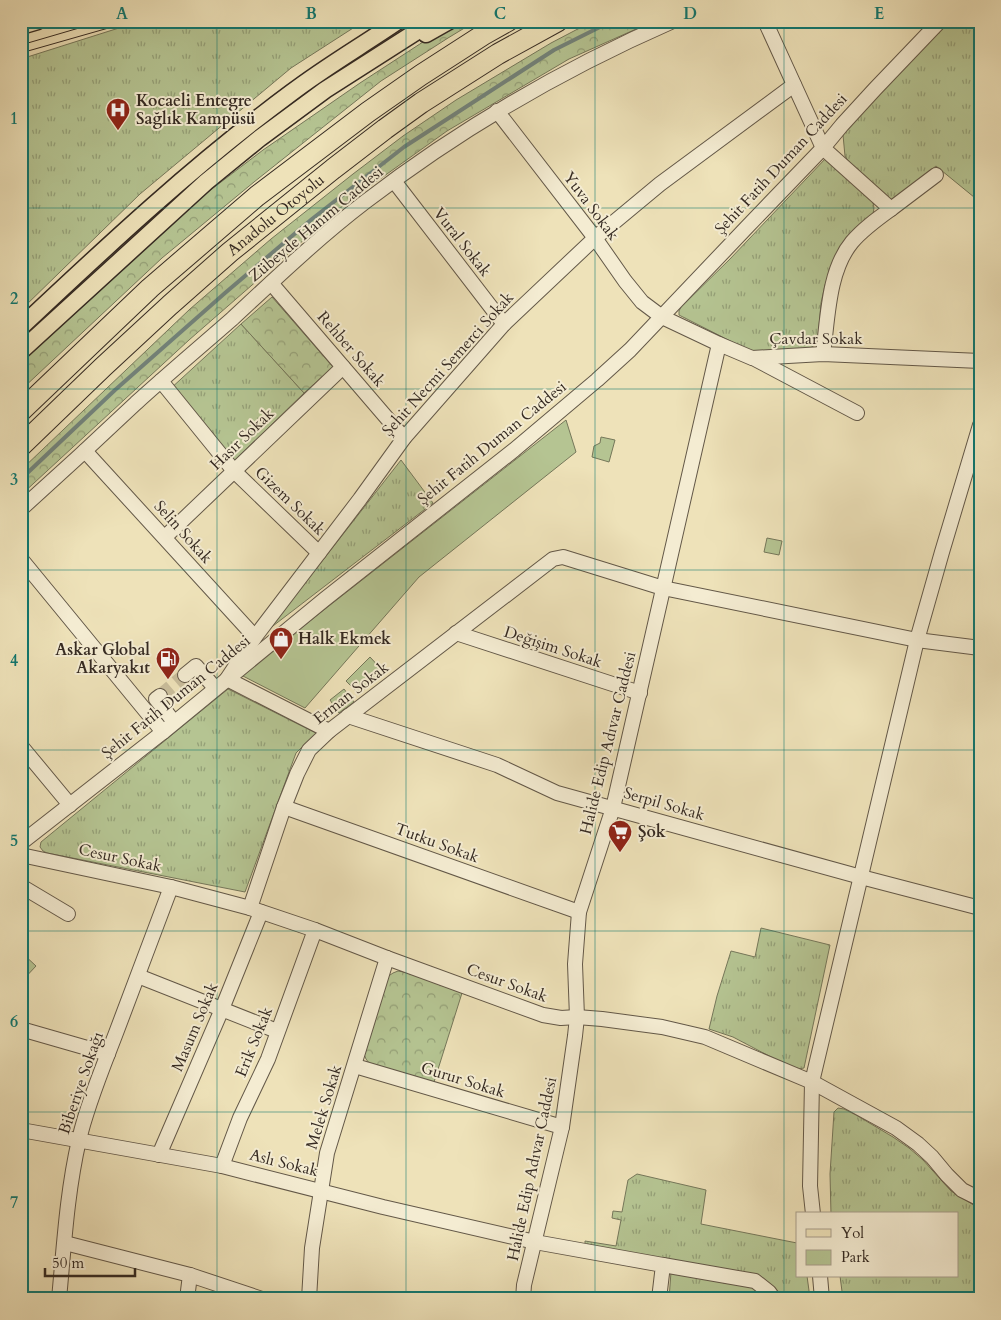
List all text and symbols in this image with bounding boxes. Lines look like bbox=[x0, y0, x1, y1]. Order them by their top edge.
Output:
text: A bbox=[116, 3, 128, 25]
text: B bbox=[305, 3, 317, 25]
text: C bbox=[494, 3, 506, 25]
text: D bbox=[683, 3, 697, 25]
text: E bbox=[874, 3, 884, 25]
street label: Şehit Fatih Duman Caddesi bbox=[710, 88, 853, 239]
place label: Kocaeli Entegre Sağlık Kampüsü bbox=[136, 90, 255, 130]
hospital icon: Kocaeli Entegre Sağlık Kampüsü bbox=[105, 97, 131, 131]
text: 1 bbox=[10, 108, 18, 130]
street label: Zübeyde Hanım Caddesi bbox=[244, 161, 388, 287]
street label: Yuva Sokak bbox=[558, 167, 624, 245]
street label: Anadolu Otoyolu bbox=[222, 169, 329, 261]
street label: Vural Sokak bbox=[428, 203, 496, 282]
street label: Şehit Necmi Semerci Sokak bbox=[377, 287, 519, 441]
text: 2 bbox=[10, 288, 18, 310]
street label: Rehber Sokak bbox=[312, 306, 390, 392]
street label: Çavdar Sokak bbox=[769, 328, 863, 350]
street label: Şehit Fatih Duman Caddesi bbox=[413, 376, 571, 510]
street label: Hasır Sokak bbox=[205, 403, 279, 475]
street label: Gizem Sokak bbox=[250, 462, 330, 541]
text: 3 bbox=[10, 469, 18, 491]
street label: Selin Sokak bbox=[149, 496, 218, 569]
street label: Değişim Sokak bbox=[501, 621, 605, 673]
shop icon: Halk Ekmek bbox=[268, 626, 294, 660]
place label: Halk Ekmek bbox=[298, 628, 391, 650]
street label: Şehit Fatih Duman Caddesi bbox=[97, 630, 255, 764]
place label: Askar Global Akaryakıt bbox=[55, 639, 150, 679]
fuel station icon: Askar Global Akaryakıt bbox=[155, 646, 181, 680]
street label: Halide Edip Adıvar Caddesi bbox=[575, 649, 641, 837]
text: 4 bbox=[10, 650, 18, 672]
street label: Erman Sokak bbox=[309, 656, 394, 729]
street label: Serpil Sokak bbox=[621, 782, 707, 826]
street label: Tutku Sokak bbox=[392, 818, 482, 869]
supermarket icon: Şok bbox=[607, 819, 633, 853]
place label: Şok bbox=[638, 821, 666, 843]
text: 5 bbox=[10, 830, 18, 852]
street label: Cesur Sokak bbox=[76, 838, 164, 878]
street label: Cesur Sokak bbox=[464, 958, 551, 1008]
street label: Masum Sokak bbox=[166, 979, 224, 1075]
street label: Erik Sokak bbox=[230, 1003, 278, 1080]
text: 6 bbox=[10, 1011, 18, 1033]
street label: Biberiye Sokağı bbox=[53, 1028, 109, 1137]
street label: Gurur Sokak bbox=[418, 1057, 508, 1103]
street label: Melek Sokak bbox=[301, 1062, 347, 1152]
street label: Halide Edip Adıvar Caddesi bbox=[502, 1075, 562, 1263]
street label: Aslı Sokak bbox=[247, 1144, 321, 1182]
text: 7 bbox=[10, 1192, 18, 1214]
legend bbox=[796, 1212, 958, 1278]
text: Yol bbox=[841, 1223, 864, 1243]
scale bar bbox=[45, 1245, 135, 1277]
text: Park bbox=[841, 1247, 870, 1267]
text: 50 m bbox=[52, 1253, 84, 1273]

